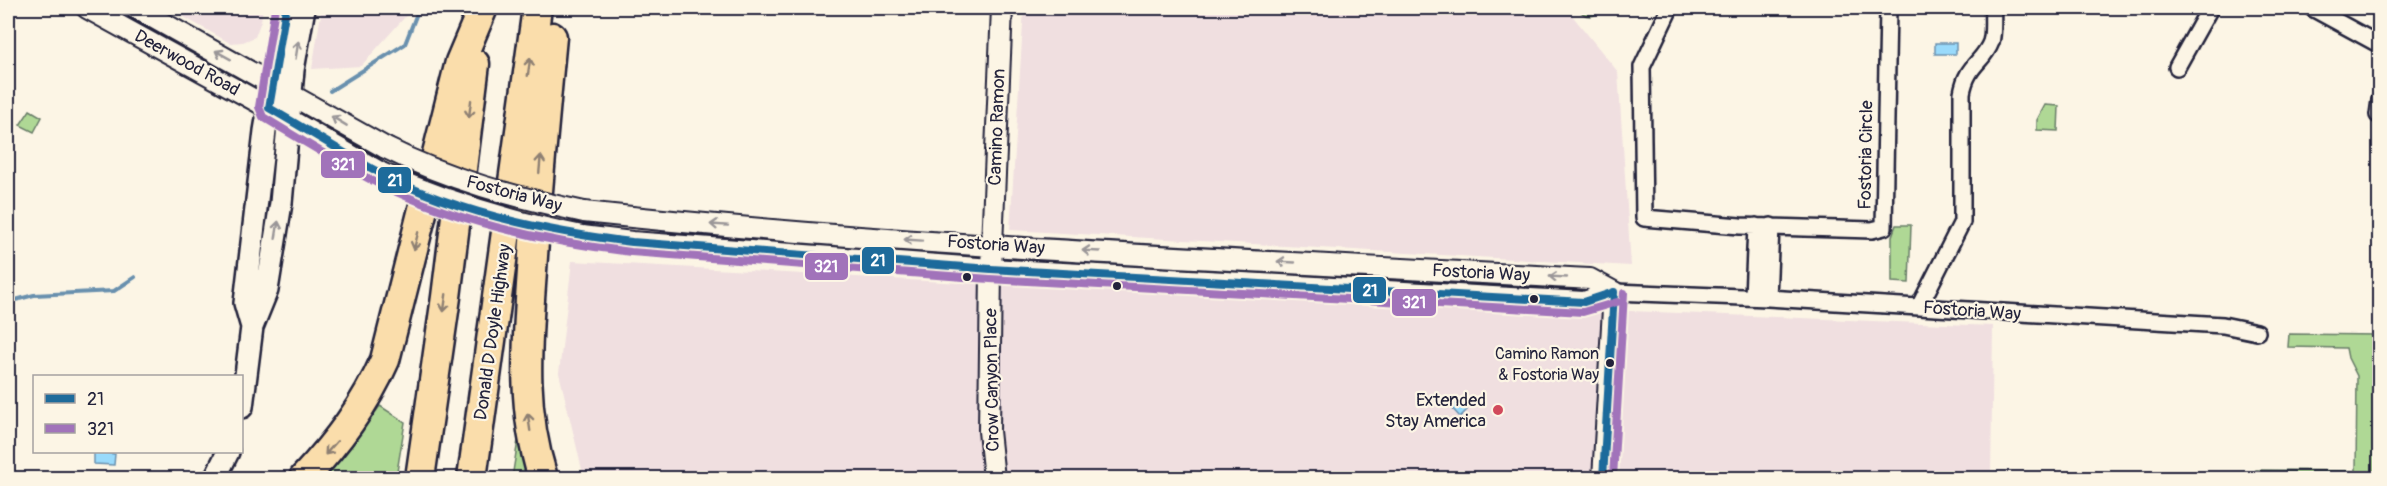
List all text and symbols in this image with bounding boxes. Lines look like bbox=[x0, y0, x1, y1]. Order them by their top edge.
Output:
street label: Deerwood Road bbox=[130, 25, 244, 101]
one-way arrow bbox=[291, 41, 302, 61]
one-way arrow bbox=[215, 49, 232, 61]
one-way arrow bbox=[524, 57, 535, 77]
street label: Camino Ramon bbox=[983, 68, 1011, 186]
one-way arrow bbox=[464, 99, 475, 119]
street label: Fostoria Circle bbox=[1854, 100, 1878, 210]
one-way arrow bbox=[331, 115, 348, 127]
line badge: 321 bbox=[320, 150, 366, 179]
text: 321 bbox=[331, 155, 355, 175]
one-way arrow bbox=[535, 155, 546, 175]
line badge: 21 bbox=[377, 166, 412, 194]
street label: Fostoria Way bbox=[464, 170, 565, 218]
text: 21 bbox=[387, 171, 403, 191]
one-way arrow bbox=[709, 219, 729, 230]
one-way arrow bbox=[271, 221, 282, 241]
street label: Fostoria Way bbox=[946, 230, 1046, 260]
one-way arrow bbox=[409, 232, 421, 251]
one-way arrow bbox=[904, 234, 924, 245]
street label: Donald D Doyle Highway bbox=[469, 242, 517, 422]
line badge: 21 bbox=[861, 246, 895, 275]
one-way arrow bbox=[1082, 246, 1102, 257]
text: 21 bbox=[870, 251, 886, 271]
line badge: 321 bbox=[804, 252, 849, 281]
one-way arrow bbox=[1276, 256, 1296, 267]
text: 321 bbox=[814, 257, 838, 277]
street label: Fostoria Way bbox=[1432, 259, 1531, 287]
unlabelled marker bbox=[961, 271, 973, 283]
one-way arrow bbox=[1549, 271, 1569, 282]
line badge: 21 bbox=[1352, 276, 1387, 304]
unlabelled marker bbox=[1111, 280, 1123, 292]
text: 21 bbox=[1362, 281, 1378, 301]
line badge: 321 bbox=[1391, 288, 1437, 317]
one-way arrow bbox=[440, 292, 451, 312]
text: 321 bbox=[1402, 293, 1426, 313]
unlabelled marker bbox=[1528, 293, 1540, 305]
street label: Fostoria Way bbox=[1922, 296, 2022, 326]
street label: Crow Canyon Place bbox=[979, 308, 1005, 452]
place label: Camino Ramon & Fostoria Way bbox=[1495, 344, 1599, 385]
marker: Camino Ramon & Fostoria Way bbox=[1604, 357, 1616, 369]
legend bbox=[33, 375, 243, 453]
text: 21 bbox=[87, 388, 104, 411]
place label: Extended Stay America bbox=[1385, 389, 1486, 433]
marker: Extended Stay America bbox=[1491, 403, 1505, 417]
one-way arrow bbox=[524, 412, 535, 432]
text: 321 bbox=[87, 418, 114, 441]
one-way arrow bbox=[324, 440, 338, 455]

